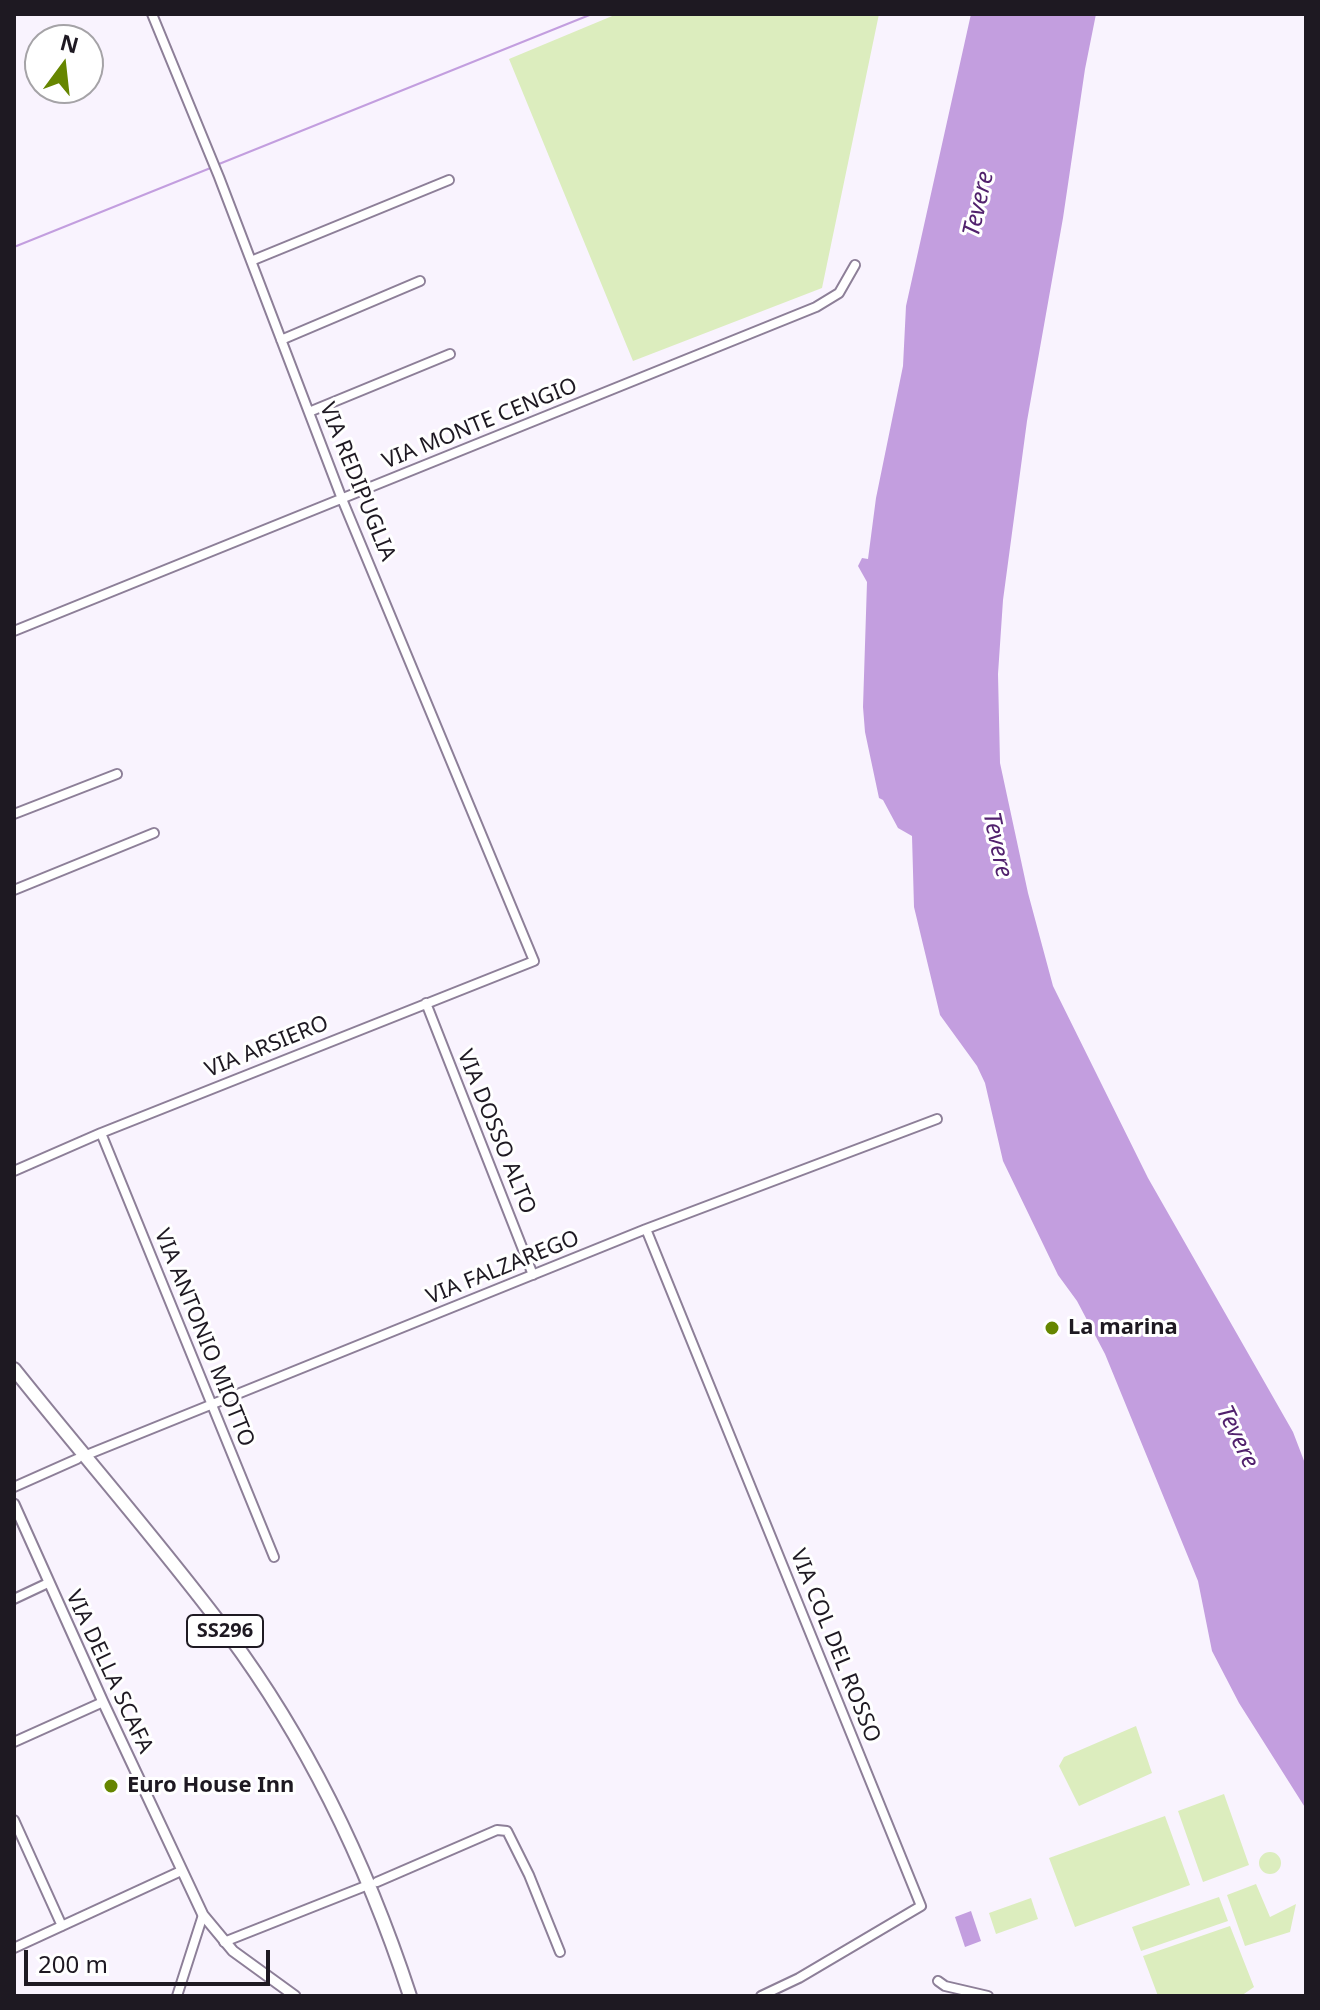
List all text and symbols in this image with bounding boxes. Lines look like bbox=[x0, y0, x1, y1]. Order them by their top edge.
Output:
north arrow bbox=[24, 24, 104, 104]
text: N bbox=[57, 26, 82, 60]
water label: Tevere bbox=[958, 169, 1000, 239]
street label: VIA MONTE CENGIO bbox=[379, 373, 581, 475]
street label: VIA REDIPUGLIA bbox=[313, 399, 401, 565]
water label: Tevere bbox=[976, 810, 1018, 880]
street label: VIA ARSIERO bbox=[201, 1010, 333, 1084]
street label: VIA DOSSO ALTO bbox=[451, 1046, 541, 1218]
street label: VIA ANTONIO MIOTTO bbox=[148, 1225, 260, 1451]
street label: VIA FALZAREGO bbox=[423, 1225, 583, 1311]
place label: La marina bbox=[1068, 1315, 1178, 1341]
marker: La marina bbox=[1043, 1319, 1061, 1337]
water label: Tevere bbox=[1210, 1401, 1264, 1473]
street label: VIA COL DEL ROSSO bbox=[784, 1546, 886, 1746]
street label: VIA DELLA SCAFA bbox=[60, 1586, 158, 1758]
road number: SS296 bbox=[187, 1615, 263, 1647]
place label: Euro House Inn bbox=[127, 1773, 294, 1799]
marker: Euro House Inn bbox=[102, 1777, 120, 1795]
scale bar bbox=[28, 1934, 274, 1984]
text: 200 m bbox=[38, 1947, 108, 1980]

